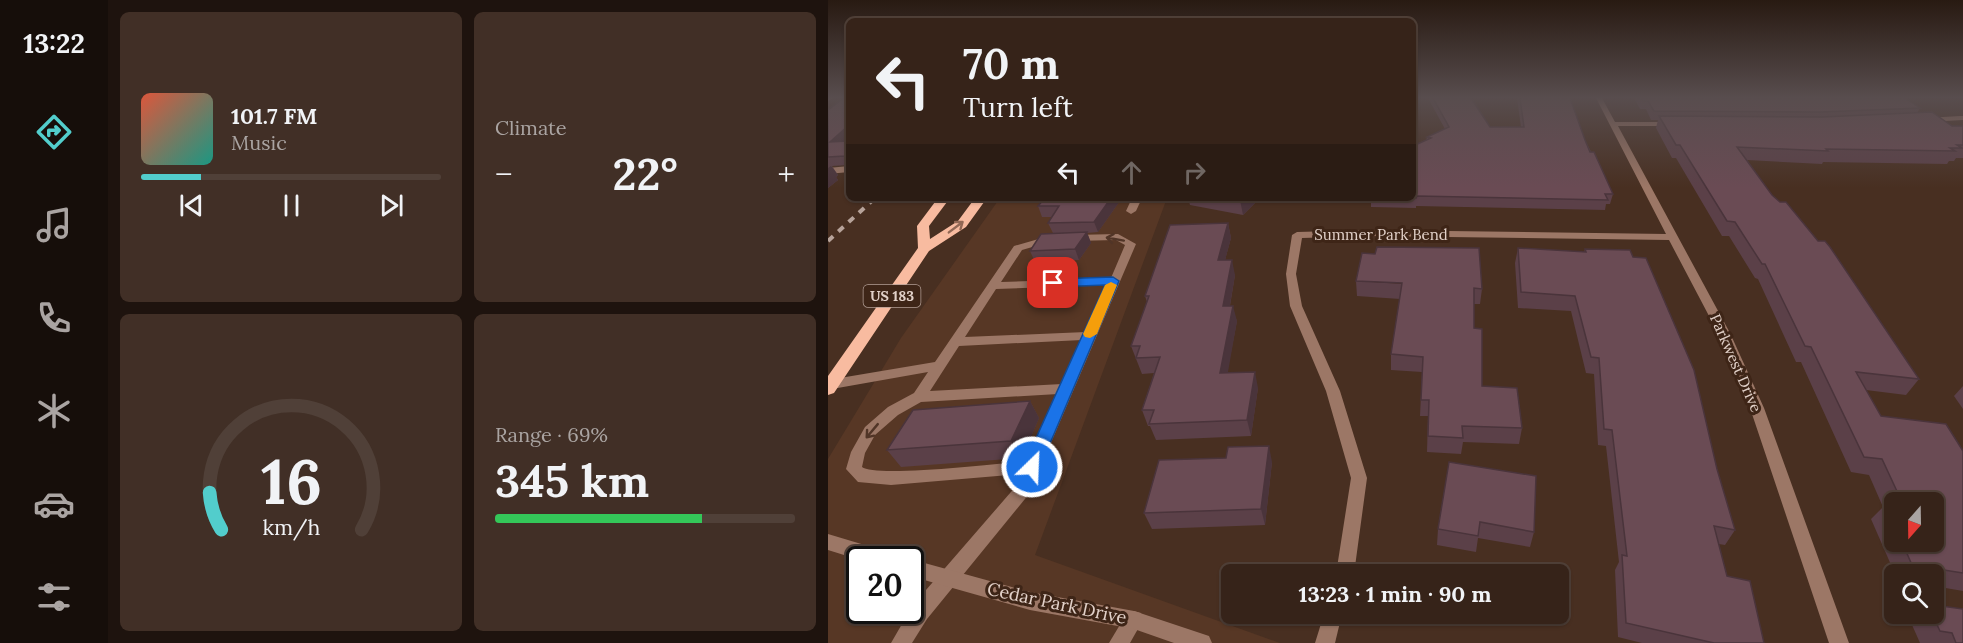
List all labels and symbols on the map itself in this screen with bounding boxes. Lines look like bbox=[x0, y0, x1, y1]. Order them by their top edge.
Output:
one-way arrow bbox=[948, 221, 964, 234]
street label: Summer Park Bend bbox=[1314, 225, 1448, 244]
one-way arrow bbox=[1106, 233, 1125, 244]
pin bbox=[1027, 257, 1078, 308]
road number: US 183 bbox=[864, 285, 920, 307]
street label: Parkwest Drive bbox=[1706, 311, 1766, 415]
one-way arrow bbox=[866, 423, 879, 439]
position arrow bbox=[1000, 435, 1064, 499]
north arrow bbox=[1884, 492, 1944, 552]
speed limit sign: 20 bbox=[846, 546, 924, 624]
street label: Cedar Park Drive bbox=[985, 577, 1129, 629]

